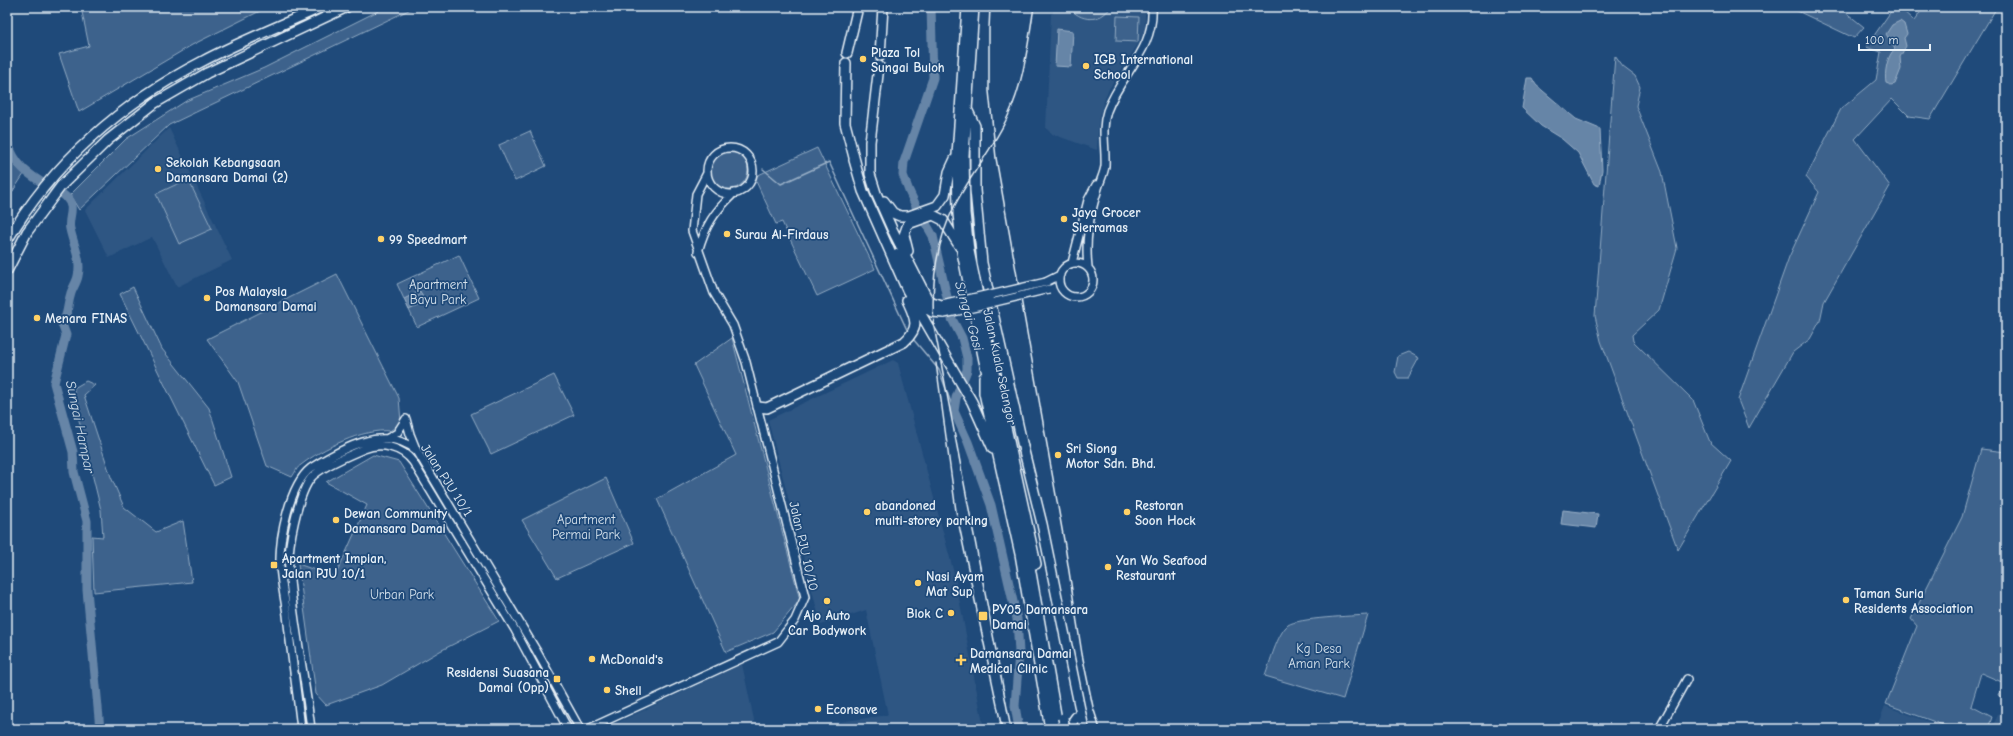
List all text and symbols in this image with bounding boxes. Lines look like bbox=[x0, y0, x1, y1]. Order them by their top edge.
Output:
scale bar bbox=[1859, 26, 1930, 52]
text: 100 m bbox=[1865, 33, 1898, 47]
place label: Plaza Tol Sungai Buloh bbox=[871, 45, 945, 75]
place label: IGB International School bbox=[1094, 52, 1193, 82]
marker: Plaza Tol Sungai Buloh bbox=[858, 54, 868, 64]
marker: IGB International School bbox=[1081, 61, 1091, 71]
place label: Sekolah Kebangsaan Damansara Damai (2) bbox=[166, 155, 288, 185]
marker: Sekolah Kebangsaan Damansara Damai (2) bbox=[153, 164, 163, 174]
place label: Jaya Grocer Sierramas bbox=[1072, 205, 1141, 235]
marker: Jaya Grocer Sierramas bbox=[1059, 214, 1069, 224]
place label: Surau Al-Firdaus bbox=[735, 227, 829, 242]
marker: Surau Al-Firdaus bbox=[722, 229, 732, 239]
place label: 99 Speedmart bbox=[389, 232, 468, 247]
marker: 99 Speedmart bbox=[376, 234, 386, 244]
park label: Apartment Bayu Park bbox=[409, 277, 468, 307]
water label: Sungai Gasi bbox=[951, 279, 987, 353]
place label: Pos Malaysia Damansara Damai bbox=[215, 284, 317, 314]
marker: Pos Malaysia Damansara Damai bbox=[202, 293, 212, 303]
street label: Jalan Kuala Selangor bbox=[980, 308, 1020, 427]
place label: Menara FINAS bbox=[45, 311, 127, 326]
marker: Menara FINAS bbox=[32, 313, 42, 323]
water label: Sungai Hampar bbox=[62, 379, 98, 476]
street label: Jalan PJU 10/1 bbox=[418, 441, 476, 519]
place label: Sri Siong Motor Sdn. Bhd. bbox=[1066, 441, 1156, 471]
marker: Sri Siong Motor Sdn. Bhd. bbox=[1053, 450, 1063, 460]
place label: abandoned multi-storey parking bbox=[875, 498, 988, 528]
place label: Restoran Soon Hock bbox=[1135, 498, 1196, 528]
street label: Jalan PJU 10/10 bbox=[786, 500, 822, 592]
place label: Dewan Community Damansara Damai bbox=[344, 506, 447, 536]
marker: abandoned multi-storey parking bbox=[862, 507, 872, 517]
marker: Restoran Soon Hock bbox=[1122, 507, 1132, 517]
park label: Apartment Permai Park bbox=[552, 512, 621, 542]
marker: Dewan Community Damansara Damai bbox=[331, 515, 341, 525]
place label: Apartment Impian, Jalan PJU 10/1 bbox=[282, 551, 386, 581]
place label: Yan Wo Seafood Restaurant bbox=[1116, 553, 1207, 583]
marker: Apartment Impian, Jalan PJU 10/1 bbox=[269, 560, 279, 570]
marker: Yan Wo Seafood Restaurant bbox=[1103, 562, 1113, 572]
place label: Nasi Ayam Mat Sup bbox=[926, 569, 984, 599]
marker: Nasi Ayam Mat Sup bbox=[913, 578, 923, 588]
place label: Taman Suria Residents Association bbox=[1854, 586, 1973, 616]
park label: Urban Park bbox=[370, 587, 435, 602]
marker: Taman Suria Residents Association bbox=[1841, 595, 1851, 605]
marker: Ajo Auto Car Bodywork bbox=[822, 596, 832, 606]
place label: PY05 Damansara Damai bbox=[992, 602, 1088, 632]
place label: Blok C bbox=[906, 606, 943, 621]
place label: Ajo Auto Car Bodywork bbox=[788, 608, 867, 638]
marker: Blok C bbox=[946, 608, 956, 618]
marker: PY05 Damansara Damai bbox=[977, 610, 989, 622]
park label: Kg Desa Aman Park bbox=[1288, 641, 1350, 671]
place label: Damansara Damai Medical Clinic bbox=[970, 646, 1072, 676]
place label: McDonald's bbox=[600, 652, 664, 667]
marker: McDonald's bbox=[587, 654, 597, 664]
marker: Damansara Damai Medical Clinic bbox=[955, 654, 967, 666]
place label: Residensi Suasana Damai (Opp) bbox=[447, 665, 549, 695]
marker: Residensi Suasana Damai (Opp) bbox=[552, 674, 562, 684]
place label: Shell bbox=[615, 683, 641, 698]
marker: Shell bbox=[602, 685, 612, 695]
place label: Econsave bbox=[826, 702, 878, 717]
marker: Econsave bbox=[813, 704, 823, 714]

